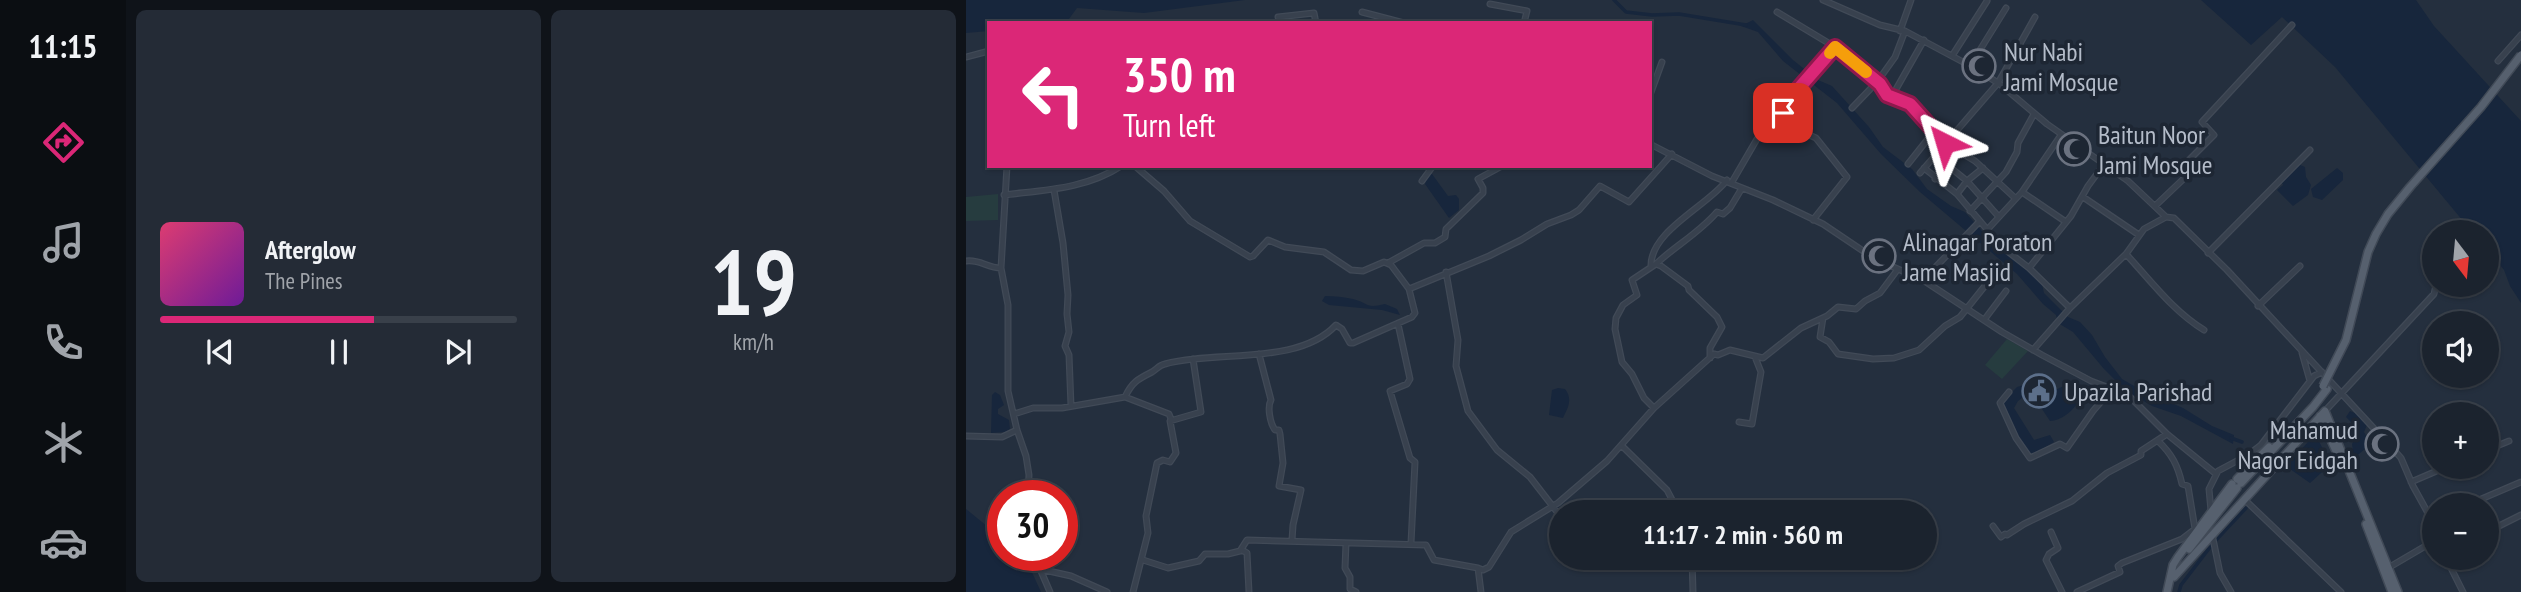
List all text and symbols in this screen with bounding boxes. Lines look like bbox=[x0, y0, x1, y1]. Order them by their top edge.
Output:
text: 11:15 bbox=[28, 25, 98, 67]
place label: Nur Nabi Jami Mosque bbox=[2003, 35, 2119, 98]
text: 350 m bbox=[1123, 42, 1236, 106]
mosque icon: Nur Nabi Jami Mosque bbox=[1960, 47, 1998, 85]
icon: left bbox=[1008, 49, 1099, 140]
pin bbox=[1753, 83, 1813, 143]
icon: arrive bbox=[1764, 94, 1802, 132]
text: Turn left bbox=[1123, 104, 1215, 146]
position arrow bbox=[1908, 106, 1982, 180]
icon: directions bbox=[39, 118, 88, 167]
place label: Baitun Noor Jami Mosque bbox=[2097, 118, 2213, 181]
mosque icon: Baitun Noor Jami Mosque bbox=[2055, 130, 2093, 168]
icon: music bbox=[39, 218, 88, 267]
north arrow bbox=[2422, 220, 2499, 298]
map controls bbox=[2422, 220, 2499, 570]
text: 19 bbox=[710, 222, 797, 340]
place label: Alinagar Poraton Jame Masjid bbox=[1902, 225, 2052, 288]
text: Afterglow bbox=[265, 233, 356, 266]
mosque icon: Alinagar Poraton Jame Masjid bbox=[1860, 237, 1898, 275]
text: The Pines bbox=[265, 266, 343, 295]
button: sound bbox=[2422, 311, 2499, 388]
icon: phone bbox=[39, 318, 88, 367]
text: km/h bbox=[733, 327, 774, 356]
icon: previous bbox=[201, 333, 239, 371]
icon: pause bbox=[320, 333, 358, 371]
icon: next bbox=[439, 333, 477, 371]
public building icon: Upazila Parishad bbox=[2020, 372, 2058, 410]
place label: Upazila Parishad bbox=[2064, 375, 2212, 408]
button: + bbox=[2422, 402, 2499, 479]
place label: Mahamud Nagor Eidgah bbox=[2237, 413, 2358, 476]
icon: climate bbox=[39, 418, 88, 467]
mosque icon: Mahamud Nagor Eidgah bbox=[2363, 425, 2401, 463]
speed limit sign: 30 bbox=[987, 480, 1078, 571]
button: − bbox=[2422, 493, 2499, 570]
icon: car bbox=[39, 518, 88, 567]
text: 11:17 · 2 min · 560 m bbox=[1643, 518, 1843, 551]

